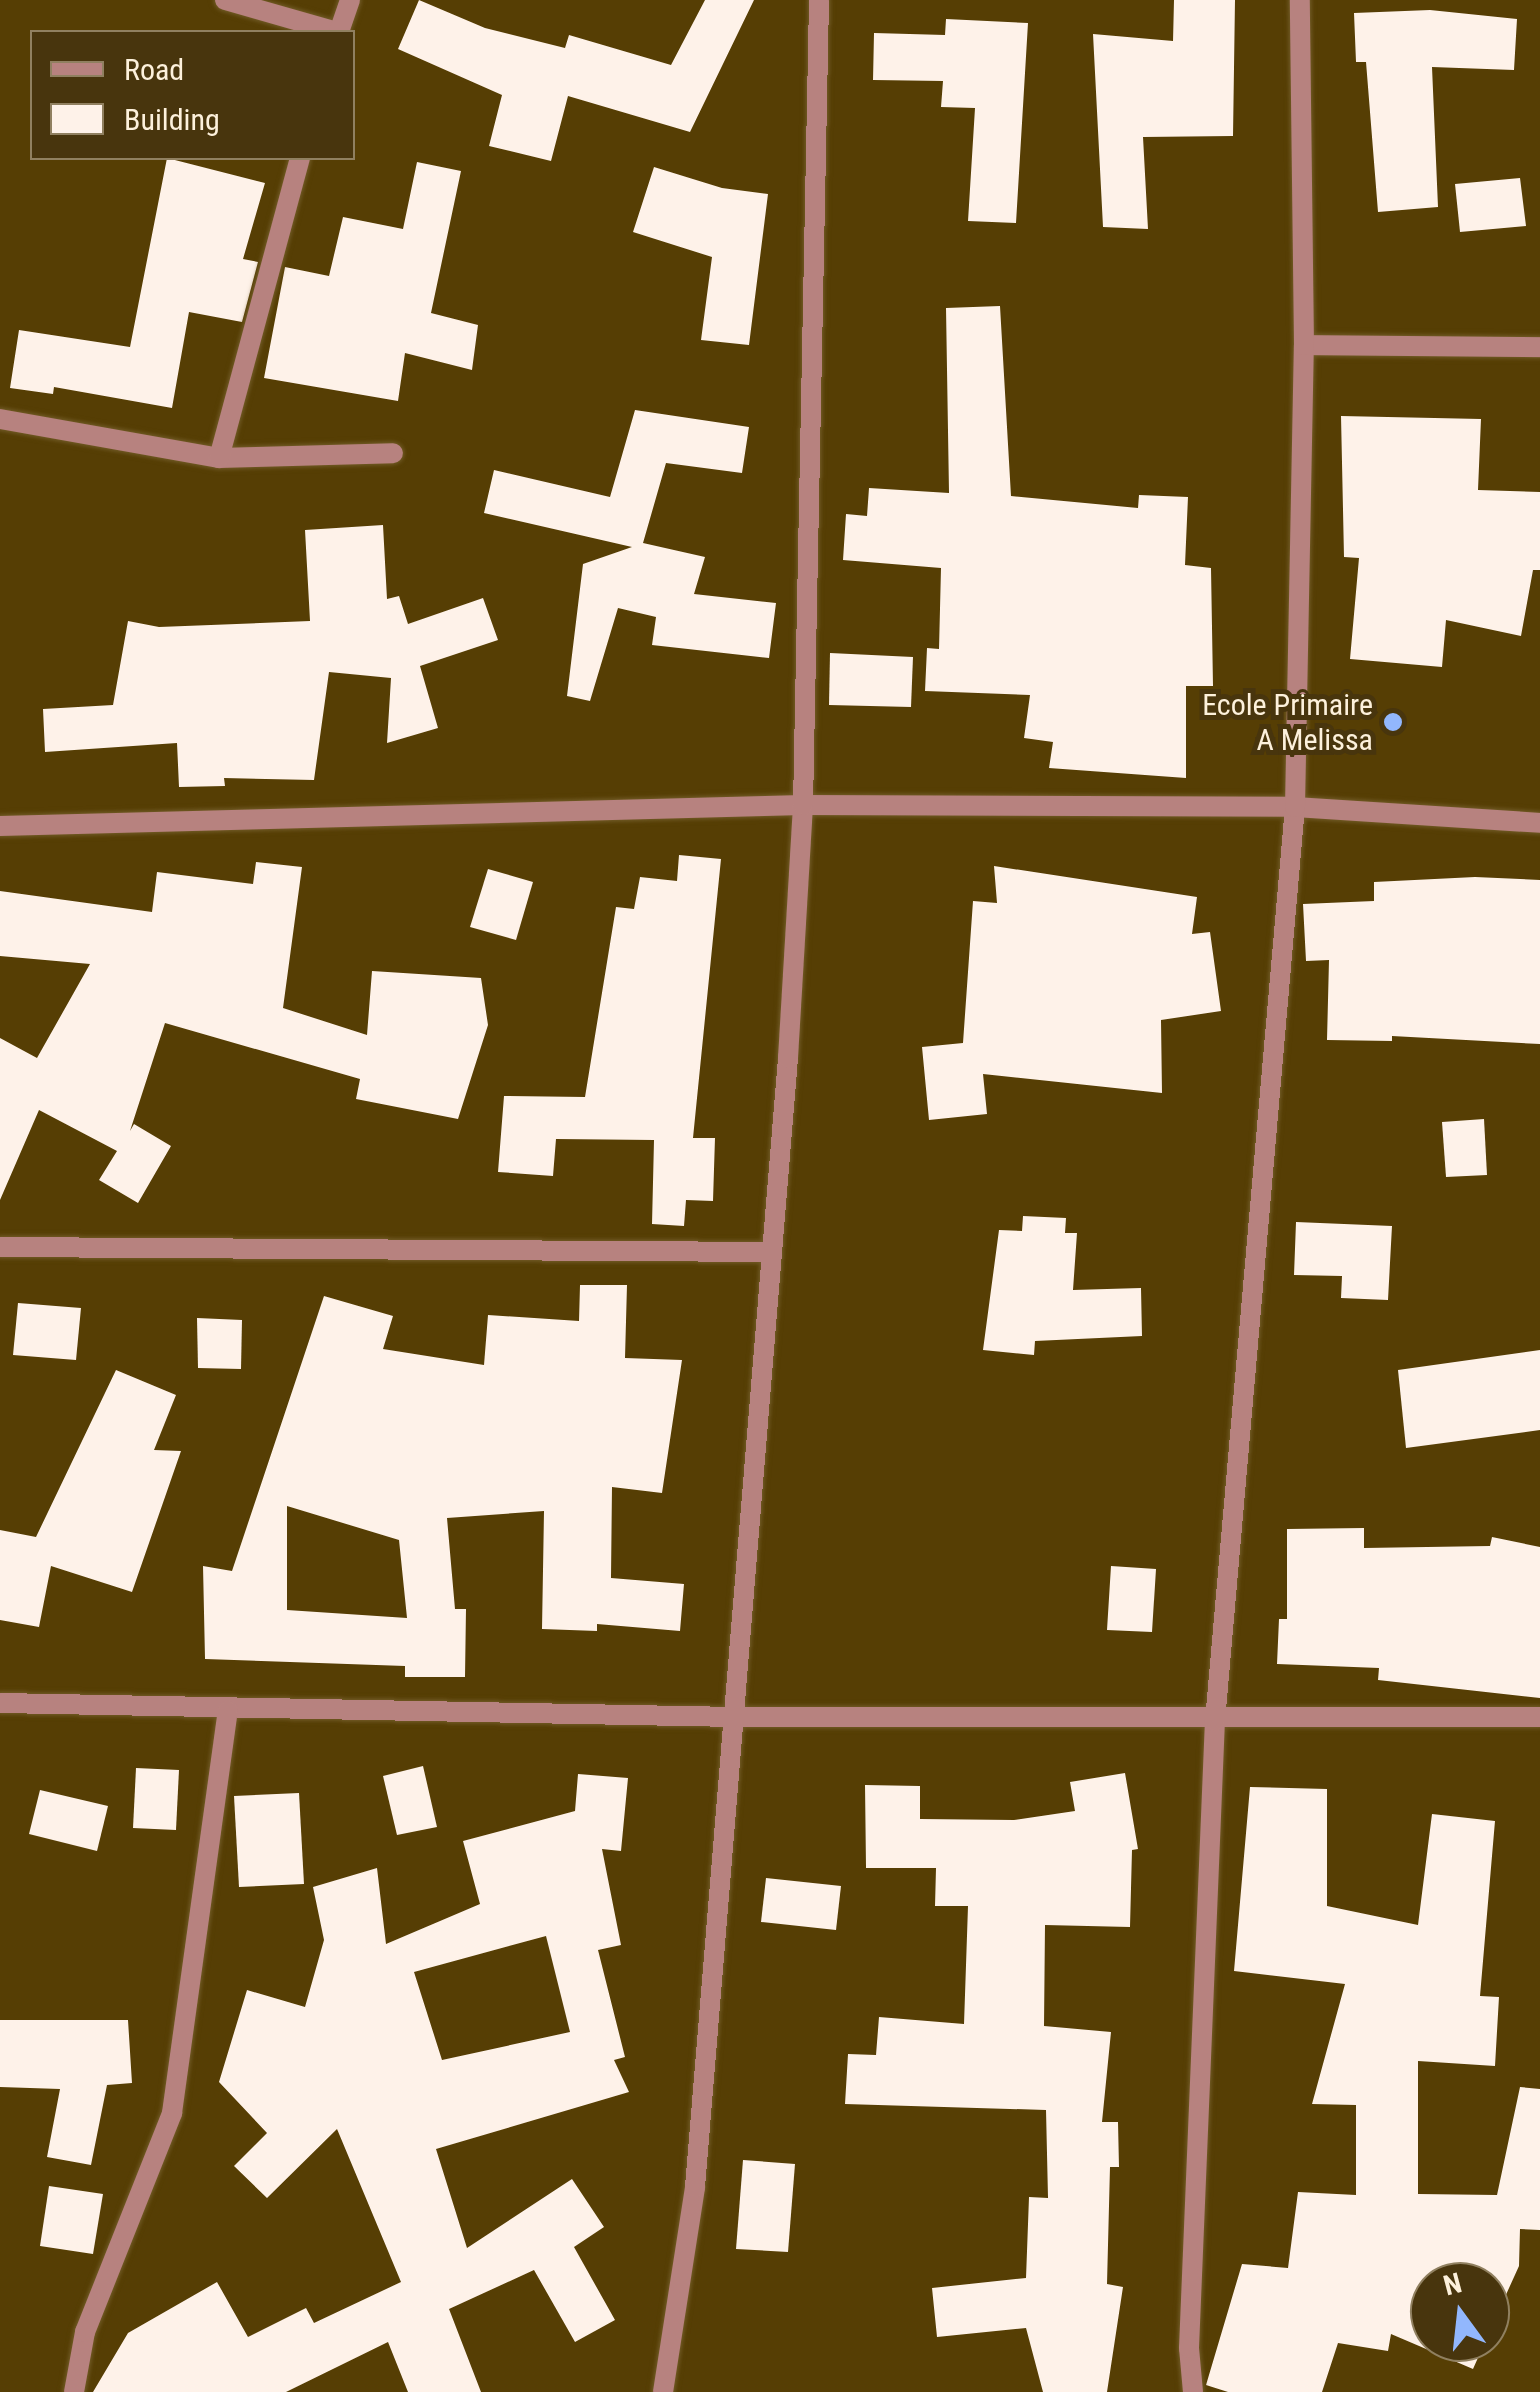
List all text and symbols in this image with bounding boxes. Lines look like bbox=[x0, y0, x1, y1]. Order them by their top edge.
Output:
legend bbox=[30, 30, 355, 160]
text: Road bbox=[124, 52, 184, 87]
text: Building bbox=[124, 102, 220, 137]
place label: Ecole Primaire A Melissa bbox=[1202, 687, 1373, 758]
marker: Ecole Primaire A Melissa bbox=[1382, 711, 1404, 733]
north arrow bbox=[1410, 2262, 1510, 2362]
text: N bbox=[1440, 2266, 1465, 2303]

